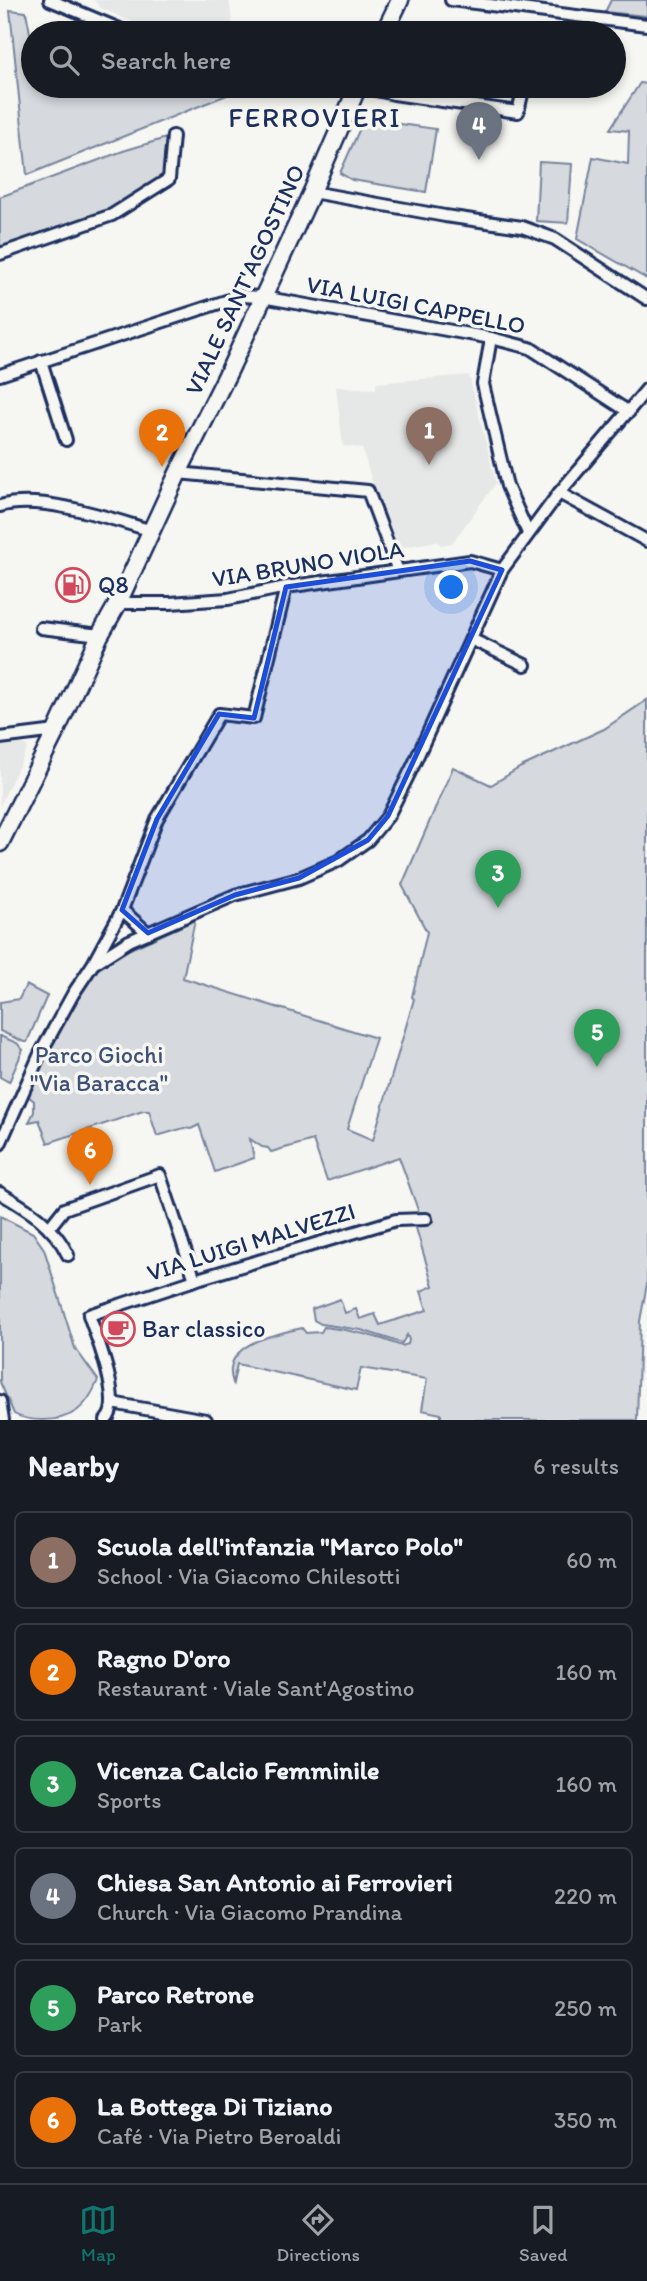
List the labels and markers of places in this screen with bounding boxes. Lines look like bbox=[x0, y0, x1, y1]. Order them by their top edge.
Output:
pin: 4 bbox=[456, 102, 502, 160]
pin: 1 bbox=[406, 407, 452, 465]
pin: 2 bbox=[139, 409, 185, 467]
fuel station icon: Q8 bbox=[54, 566, 92, 604]
place label: Q8 bbox=[98, 570, 129, 599]
pin: 3 bbox=[475, 850, 521, 908]
pin: 5 bbox=[574, 1009, 620, 1067]
pin: 6 bbox=[67, 1127, 113, 1185]
cafe icon: Bar classico bbox=[99, 1310, 137, 1348]
place label: Bar classico bbox=[142, 1314, 265, 1343]

